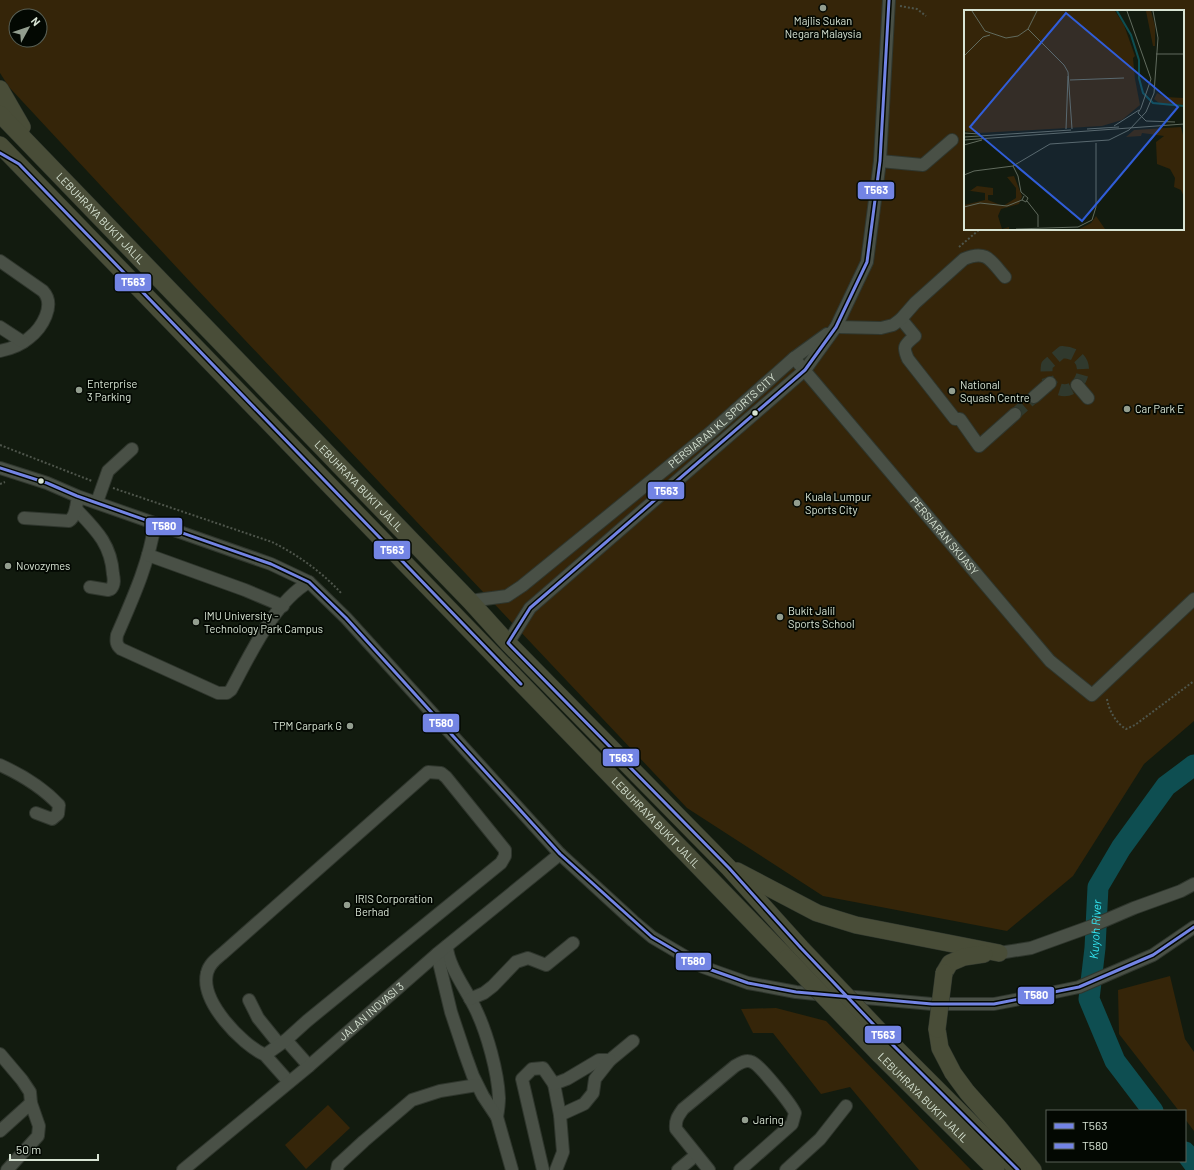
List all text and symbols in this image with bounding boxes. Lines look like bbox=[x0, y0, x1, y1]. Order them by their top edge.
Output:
marker: Majlis Sukan Negara Malaysia bbox=[818, 3, 828, 13]
north arrow bbox=[8, 8, 48, 48]
inset map bbox=[964, 10, 1184, 230]
text: N bbox=[29, 14, 43, 28]
place label: Majlis Sukan Negara Malaysia bbox=[785, 14, 861, 40]
street label: LEBUHRAYA BUKIT JALIL bbox=[54, 170, 148, 266]
line badge: T563 bbox=[857, 181, 895, 200]
text: T563 bbox=[864, 183, 888, 196]
line badge: T563 bbox=[114, 273, 152, 292]
text: T563 bbox=[121, 275, 145, 288]
street label: PERSIARAN KL SPORTS CITY bbox=[665, 370, 778, 470]
place label: Enterprise 3 Parking bbox=[87, 377, 137, 403]
place label: National Squash Centre bbox=[960, 378, 1030, 404]
marker: Enterprise 3 Parking bbox=[74, 385, 84, 395]
marker: National Squash Centre bbox=[947, 386, 957, 396]
place label: Car Park E bbox=[1135, 402, 1184, 415]
marker: Car Park E bbox=[1122, 404, 1132, 414]
unlabelled marker bbox=[750, 408, 760, 418]
street label: LEBUHRAYA BUKIT JALIL bbox=[312, 437, 406, 534]
unlabelled marker bbox=[36, 476, 46, 486]
line badge: T563 bbox=[647, 481, 685, 500]
text: T563 bbox=[654, 484, 678, 497]
place label: Kuala Lumpur Sports City bbox=[805, 490, 871, 516]
street label: PERSIARAN SKUASY bbox=[908, 494, 981, 577]
marker: Kuala Lumpur Sports City bbox=[792, 498, 802, 508]
line badge: T580 bbox=[145, 517, 183, 536]
text: T580 bbox=[152, 519, 176, 532]
line badge: T563 bbox=[373, 540, 411, 560]
text: T563 bbox=[380, 543, 404, 556]
place label: Novozymes bbox=[16, 559, 70, 572]
marker: Novozymes bbox=[3, 561, 13, 571]
place label: Bukit Jalil Sports School bbox=[788, 604, 855, 630]
place label: IMU University - Technology Park Campus bbox=[204, 609, 323, 635]
marker: Bukit Jalil Sports School bbox=[775, 612, 785, 622]
marker: IMU University - Technology Park Campus bbox=[191, 617, 201, 627]
line badge: T580 bbox=[422, 713, 460, 733]
text: T580 bbox=[429, 716, 453, 729]
place label: TPM Carpark G bbox=[273, 719, 342, 732]
marker: TPM Carpark G bbox=[345, 721, 355, 731]
line badge: T563 bbox=[602, 748, 640, 767]
text: T563 bbox=[609, 751, 633, 764]
street label: LEBUHRAYA BUKIT JALIL bbox=[609, 774, 703, 870]
place label: IRIS Corporation Berhad bbox=[355, 892, 433, 918]
water label: Kuyoh River bbox=[1086, 899, 1103, 960]
marker: IRIS Corporation Berhad bbox=[342, 900, 352, 910]
line badge: T580 bbox=[675, 952, 712, 971]
text: T580 bbox=[681, 954, 705, 967]
street label: JALAN INOVASI 3 bbox=[336, 979, 406, 1043]
line badge: T580 bbox=[1017, 986, 1055, 1005]
text: T580 bbox=[1024, 988, 1048, 1001]
line badge: T563 bbox=[864, 1025, 902, 1044]
text: T563 bbox=[871, 1028, 895, 1041]
street label: LEBUHRAYA BUKIT JALIL bbox=[876, 1050, 971, 1145]
legend bbox=[1046, 1110, 1186, 1162]
place label: Jaring bbox=[753, 1113, 784, 1126]
marker: Jaring bbox=[740, 1115, 750, 1125]
text: T563 bbox=[1082, 1118, 1107, 1132]
scale bar bbox=[10, 1136, 98, 1162]
text: T580 bbox=[1082, 1138, 1108, 1152]
text: 50 m bbox=[16, 1142, 41, 1156]

